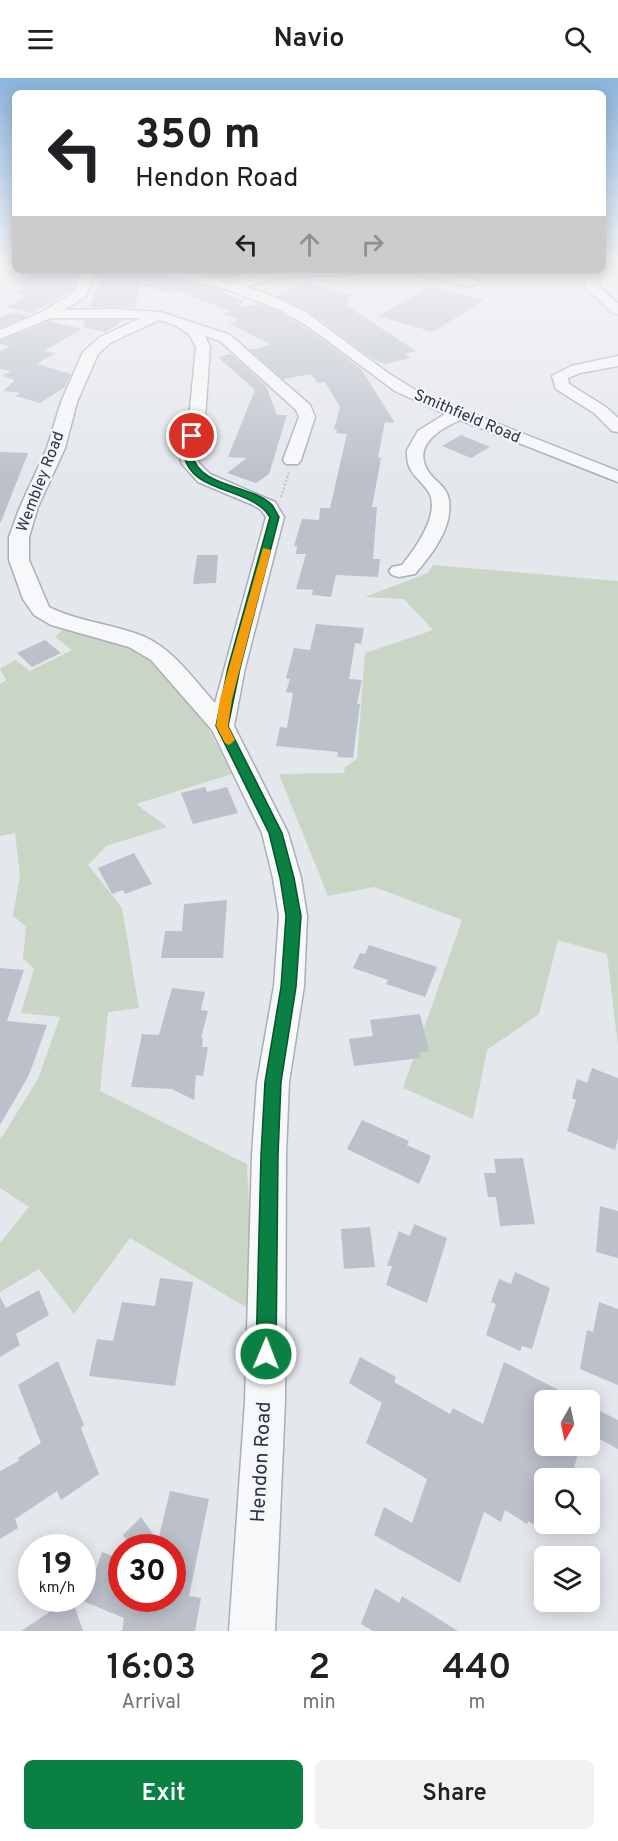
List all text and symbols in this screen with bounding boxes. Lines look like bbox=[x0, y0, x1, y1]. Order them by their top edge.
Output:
text: Navio bbox=[274, 22, 344, 56]
icon: menu bbox=[24, 23, 57, 56]
icon: search bbox=[561, 23, 594, 56]
text: 350 m bbox=[135, 110, 261, 163]
icon: left bbox=[36, 114, 114, 192]
text: Hendon Road bbox=[135, 162, 299, 196]
icon: left bbox=[230, 228, 263, 261]
icon: ahead bbox=[293, 228, 326, 261]
icon: right bbox=[356, 228, 389, 261]
street label: Smithfield Road bbox=[411, 386, 523, 448]
pin bbox=[166, 410, 217, 461]
icon: arrive bbox=[175, 419, 208, 452]
street label: Wembley Road bbox=[13, 429, 69, 535]
position arrow bbox=[234, 1322, 298, 1386]
north arrow bbox=[534, 1390, 600, 1456]
map controls bbox=[534, 1390, 600, 1612]
street label: Hendon Road bbox=[246, 1401, 278, 1523]
button: search bbox=[534, 1468, 600, 1534]
speed limit sign: 30 bbox=[108, 1534, 186, 1612]
button: layers bbox=[534, 1546, 600, 1612]
text: 19 bbox=[42, 1547, 72, 1584]
text: km/h bbox=[39, 1579, 75, 1598]
text: 16:03 bbox=[106, 1646, 196, 1692]
text: 2 bbox=[308, 1646, 330, 1692]
text: 440 bbox=[442, 1646, 512, 1692]
text: Arrival bbox=[121, 1690, 181, 1716]
text: min bbox=[303, 1690, 336, 1716]
text: m bbox=[468, 1690, 485, 1716]
button: Exit bbox=[24, 1760, 303, 1829]
button: Share bbox=[315, 1760, 594, 1829]

